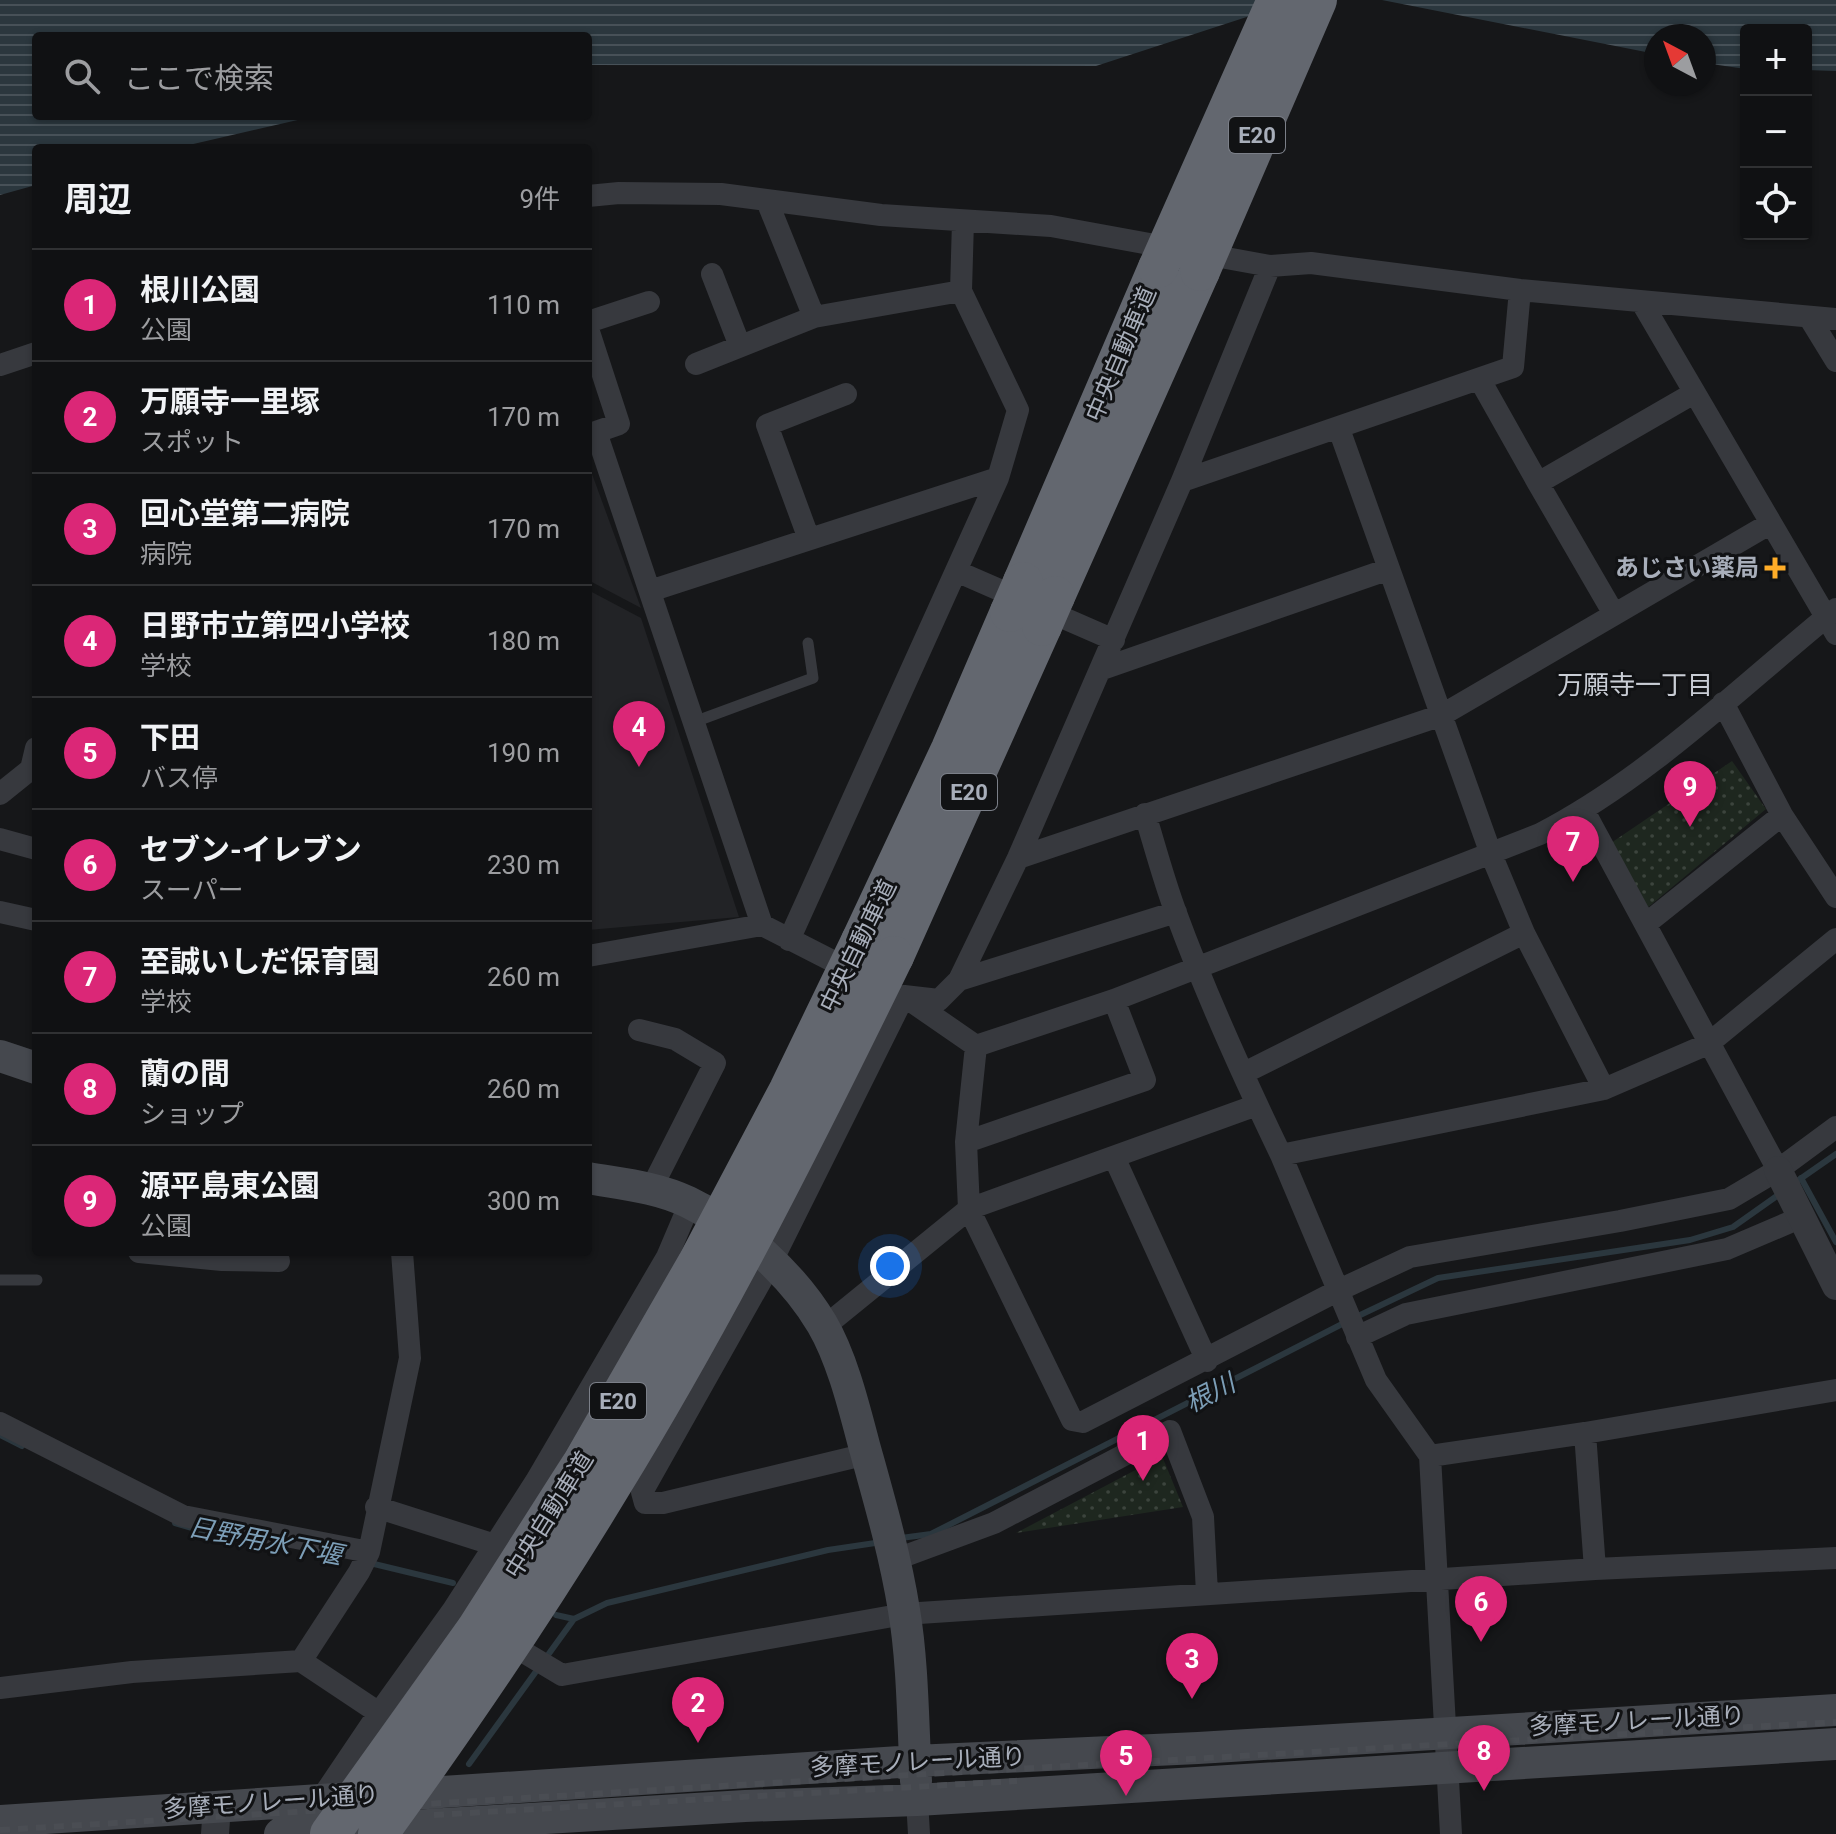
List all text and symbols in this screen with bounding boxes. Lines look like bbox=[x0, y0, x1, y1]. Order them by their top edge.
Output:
north arrow bbox=[1644, 24, 1716, 96]
map controls bbox=[1740, 24, 1812, 240]
button: + bbox=[1740, 24, 1812, 96]
search box bbox=[32, 32, 592, 120]
icon: search bbox=[60, 54, 104, 98]
text: ここで検索 bbox=[124, 61, 274, 96]
button: − bbox=[1740, 96, 1812, 168]
road number: E20 bbox=[1229, 117, 1285, 153]
button: locate bbox=[1740, 168, 1812, 240]
text: 周辺 bbox=[64, 179, 132, 219]
text: 9件 bbox=[519, 184, 560, 214]
text: 根川公園 bbox=[140, 272, 260, 307]
street label: 中央自動車道 bbox=[1080, 282, 1162, 426]
text: 1 bbox=[83, 290, 97, 320]
text: 110 m bbox=[487, 290, 560, 320]
text: 公園 bbox=[140, 315, 192, 345]
text: 万願寺一里塚 bbox=[140, 384, 320, 419]
text: 2 bbox=[83, 402, 97, 432]
text: 170 m bbox=[487, 402, 560, 432]
text: スポット bbox=[140, 427, 244, 457]
text: 回心堂第二病院 bbox=[140, 496, 350, 531]
text: 3 bbox=[83, 514, 97, 544]
text: 170 m bbox=[487, 514, 560, 544]
text: 病院 bbox=[140, 539, 192, 569]
place label: あじさい薬局 bbox=[1615, 554, 1759, 582]
marker: あじさい薬局 bbox=[1766, 559, 1784, 577]
text: 日野市立第四小学校 bbox=[140, 608, 410, 643]
text: 4 bbox=[83, 626, 97, 656]
text: 180 m bbox=[487, 626, 560, 656]
text: 学校 bbox=[140, 651, 192, 681]
district label: 万願寺一丁目 bbox=[1557, 670, 1713, 700]
pin: 4 bbox=[613, 701, 665, 767]
text: 下田 bbox=[140, 720, 200, 755]
text: 5 bbox=[83, 738, 97, 768]
text: 190 m bbox=[487, 738, 560, 768]
pin: 9 bbox=[1664, 761, 1716, 827]
text: バス停 bbox=[140, 763, 218, 793]
road number: E20 bbox=[941, 774, 997, 810]
pin: 7 bbox=[1547, 816, 1599, 882]
text: セブン-イレブン bbox=[140, 832, 362, 867]
text: 6 bbox=[83, 850, 97, 880]
text: 230 m bbox=[487, 850, 560, 880]
text: スーパー bbox=[140, 875, 244, 905]
street label: 中央自動車道 bbox=[814, 875, 902, 1017]
text: 至誠いしだ保育園 bbox=[140, 944, 380, 979]
text: 7 bbox=[83, 962, 97, 992]
text: 260 m bbox=[487, 962, 560, 992]
text: 学校 bbox=[140, 987, 192, 1017]
text: 蘭の間 bbox=[140, 1056, 230, 1091]
text: 8 bbox=[83, 1074, 97, 1104]
text: 260 m bbox=[487, 1074, 560, 1104]
text: ショップ bbox=[140, 1099, 244, 1129]
text: 源平島東公園 bbox=[140, 1168, 320, 1203]
text: 9 bbox=[83, 1186, 97, 1216]
text: 300 m bbox=[487, 1186, 560, 1216]
text: 公園 bbox=[140, 1211, 192, 1241]
your location bbox=[870, 1246, 910, 1286]
water label: 根川 bbox=[1180, 1366, 1243, 1418]
road number: E20 bbox=[590, 1383, 646, 1419]
pin: 1 bbox=[1117, 1415, 1169, 1481]
street label: 中央自動車道 bbox=[499, 1447, 599, 1583]
water label: 日野用水下堰 bbox=[186, 1511, 348, 1571]
pin: 6 bbox=[1455, 1576, 1507, 1642]
pin: 3 bbox=[1166, 1633, 1218, 1699]
pin: 2 bbox=[672, 1677, 724, 1743]
street label: 多摩モノレール通り bbox=[1528, 1701, 1746, 1741]
pin: 8 bbox=[1458, 1725, 1510, 1791]
pin: 5 bbox=[1100, 1730, 1152, 1796]
street label: 多摩モノレール通り bbox=[809, 1742, 1027, 1782]
street label: 多摩モノレール通り bbox=[162, 1781, 380, 1823]

